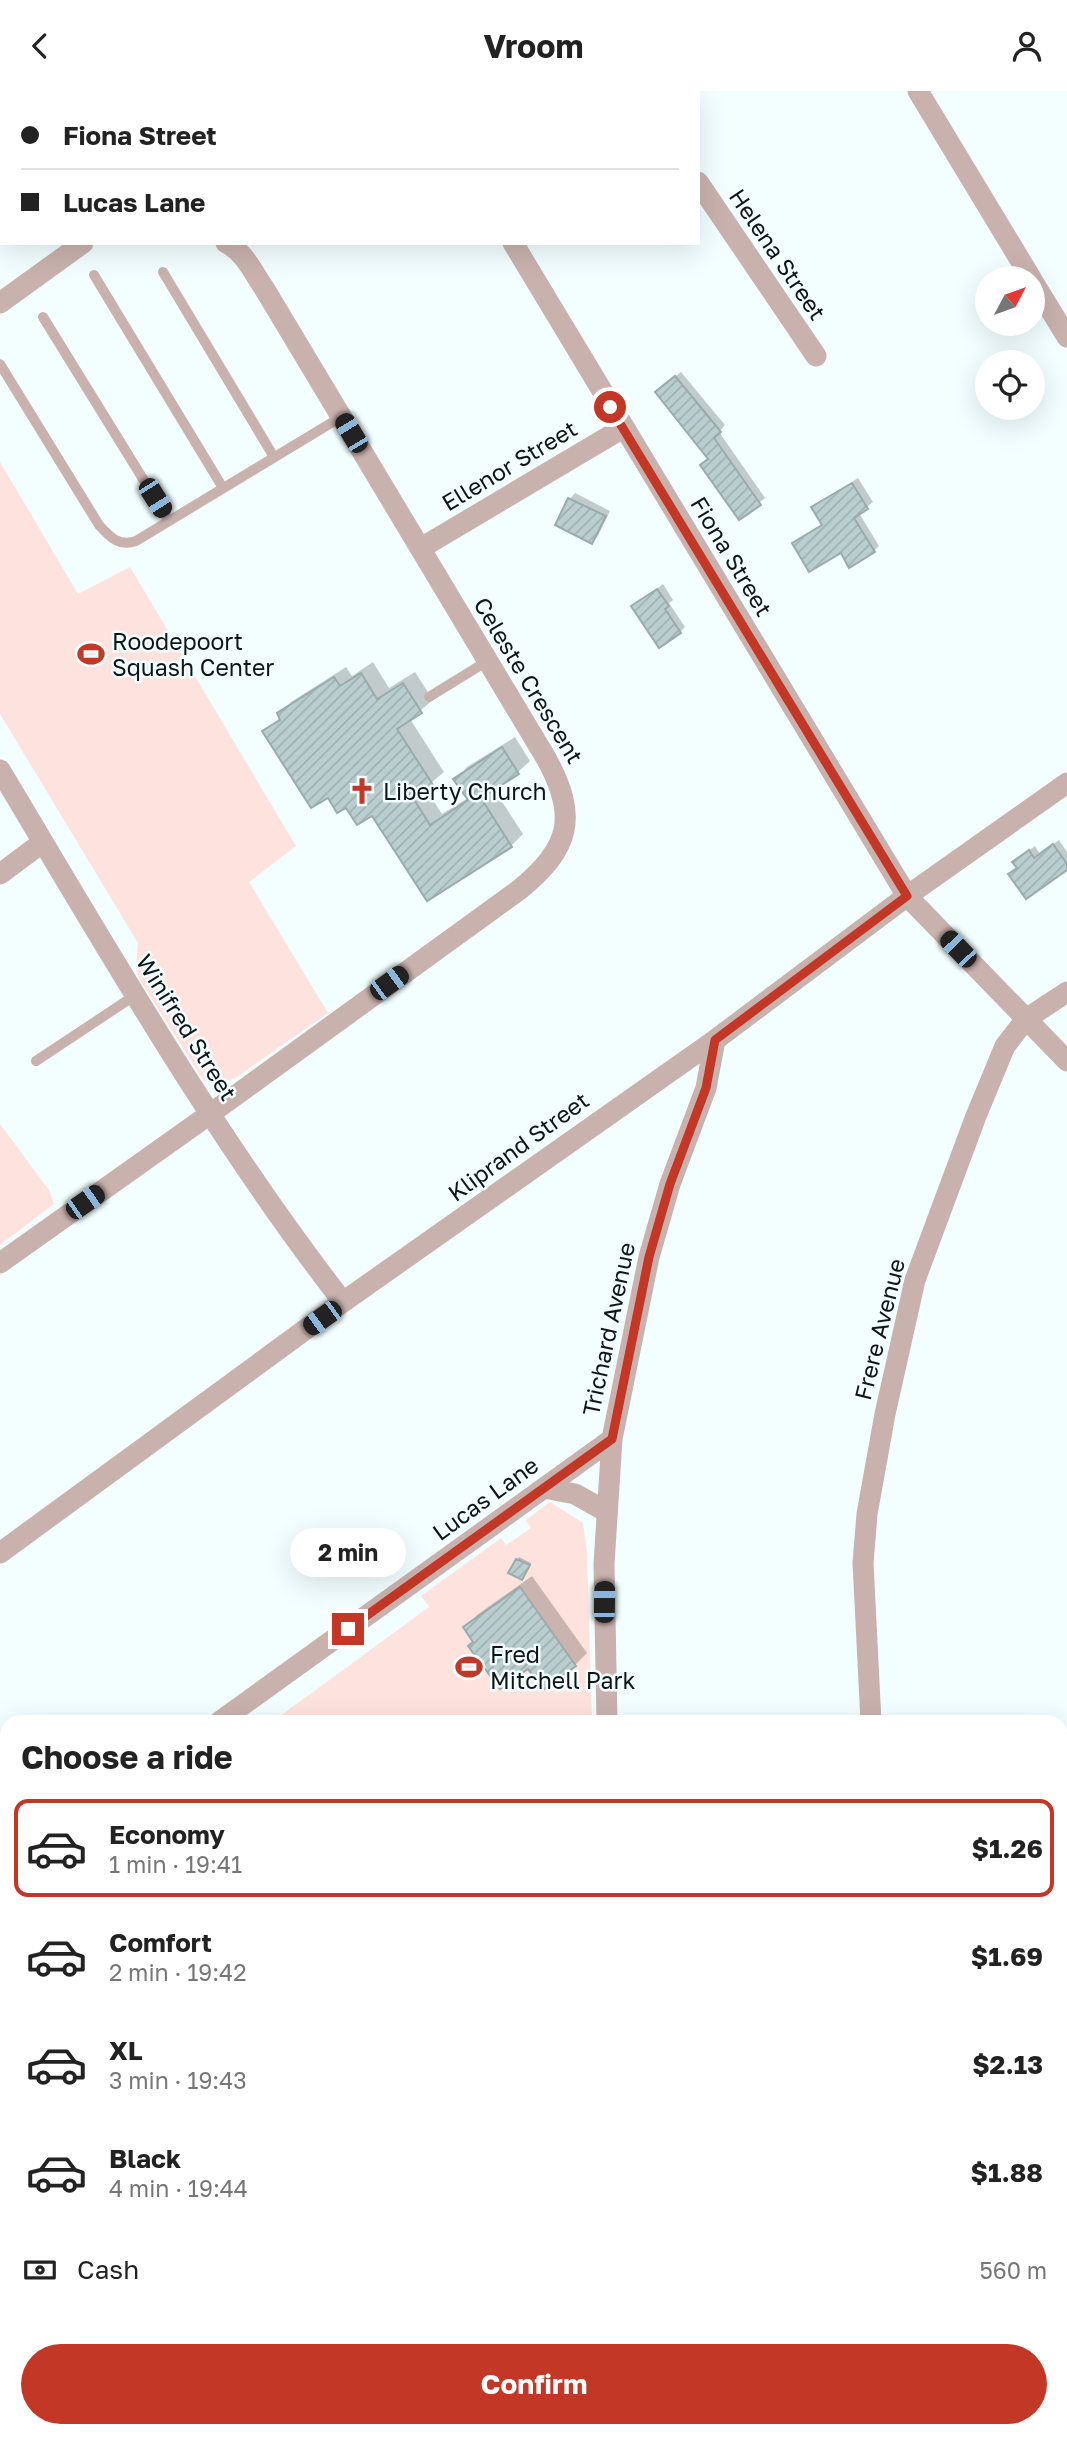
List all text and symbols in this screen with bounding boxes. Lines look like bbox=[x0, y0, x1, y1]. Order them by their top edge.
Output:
icon: back bbox=[21, 27, 59, 65]
text: Vroom bbox=[484, 27, 584, 65]
icon: person bbox=[1008, 27, 1046, 65]
text: Fiona Street bbox=[63, 120, 217, 151]
street label: Helena Street bbox=[724, 183, 832, 325]
text: Lucas Lane bbox=[63, 187, 205, 218]
north arrow bbox=[975, 266, 1045, 336]
map controls bbox=[975, 266, 1045, 420]
button: locate bbox=[975, 350, 1045, 420]
route start bbox=[594, 391, 626, 423]
car bbox=[332, 410, 371, 456]
street label: Ellenor Street bbox=[436, 414, 582, 516]
car bbox=[135, 475, 176, 521]
street label: Fiona Street bbox=[685, 491, 779, 621]
street label: Celeste Crescent bbox=[468, 592, 590, 768]
place label: Roodepoort Squash Center bbox=[112, 627, 274, 681]
sports icon: Roodepoort Squash Center bbox=[76, 639, 106, 669]
church icon: Liberty Church bbox=[347, 776, 377, 806]
place label: Liberty Church bbox=[383, 777, 547, 805]
car bbox=[936, 927, 981, 971]
street label: Winifred Street bbox=[131, 949, 243, 1105]
car bbox=[366, 962, 413, 1004]
street label: Kliprand Street bbox=[442, 1086, 594, 1206]
car bbox=[62, 1181, 109, 1223]
street label: Trichard Avenue bbox=[576, 1240, 640, 1418]
street label: Frere Avenue bbox=[848, 1255, 910, 1403]
car bbox=[299, 1297, 346, 1339]
street label: Lucas Lane bbox=[427, 1450, 543, 1546]
callout: 2 min bbox=[290, 1527, 406, 1577]
text: 2 min bbox=[318, 1538, 378, 1566]
car bbox=[594, 1581, 615, 1623]
route end bbox=[332, 1613, 364, 1645]
place label: Fred Mitchell Park bbox=[490, 1640, 635, 1694]
sports icon: Fred Mitchell Park bbox=[454, 1652, 484, 1682]
text: Choose a ride bbox=[21, 1738, 233, 1776]
icon: car bbox=[25, 1817, 88, 1880]
text: Economy bbox=[109, 1819, 225, 1850]
text: $1.26 bbox=[971, 1833, 1043, 1864]
text: 1 min · 19:41 bbox=[109, 1850, 242, 1878]
icon: car bbox=[25, 1925, 88, 1988]
text: Comfort bbox=[109, 1927, 212, 1958]
text: $1.69 bbox=[971, 1941, 1043, 1972]
text: 2 min · 19:42 bbox=[109, 1958, 247, 1986]
icon: car bbox=[25, 2033, 88, 2096]
text: XL bbox=[109, 2035, 143, 2066]
text: $2.13 bbox=[972, 2049, 1043, 2080]
text: 3 min · 19:43 bbox=[109, 2066, 247, 2094]
icon: car bbox=[25, 2141, 88, 2204]
text: Black bbox=[109, 2143, 181, 2174]
text: $1.88 bbox=[971, 2157, 1043, 2188]
text: 4 min · 19:44 bbox=[109, 2174, 248, 2202]
icon: cash bbox=[21, 2251, 59, 2289]
text: Cash bbox=[77, 2254, 139, 2285]
text: 560 m bbox=[979, 2256, 1047, 2284]
button: Confirm bbox=[21, 2344, 1047, 2424]

